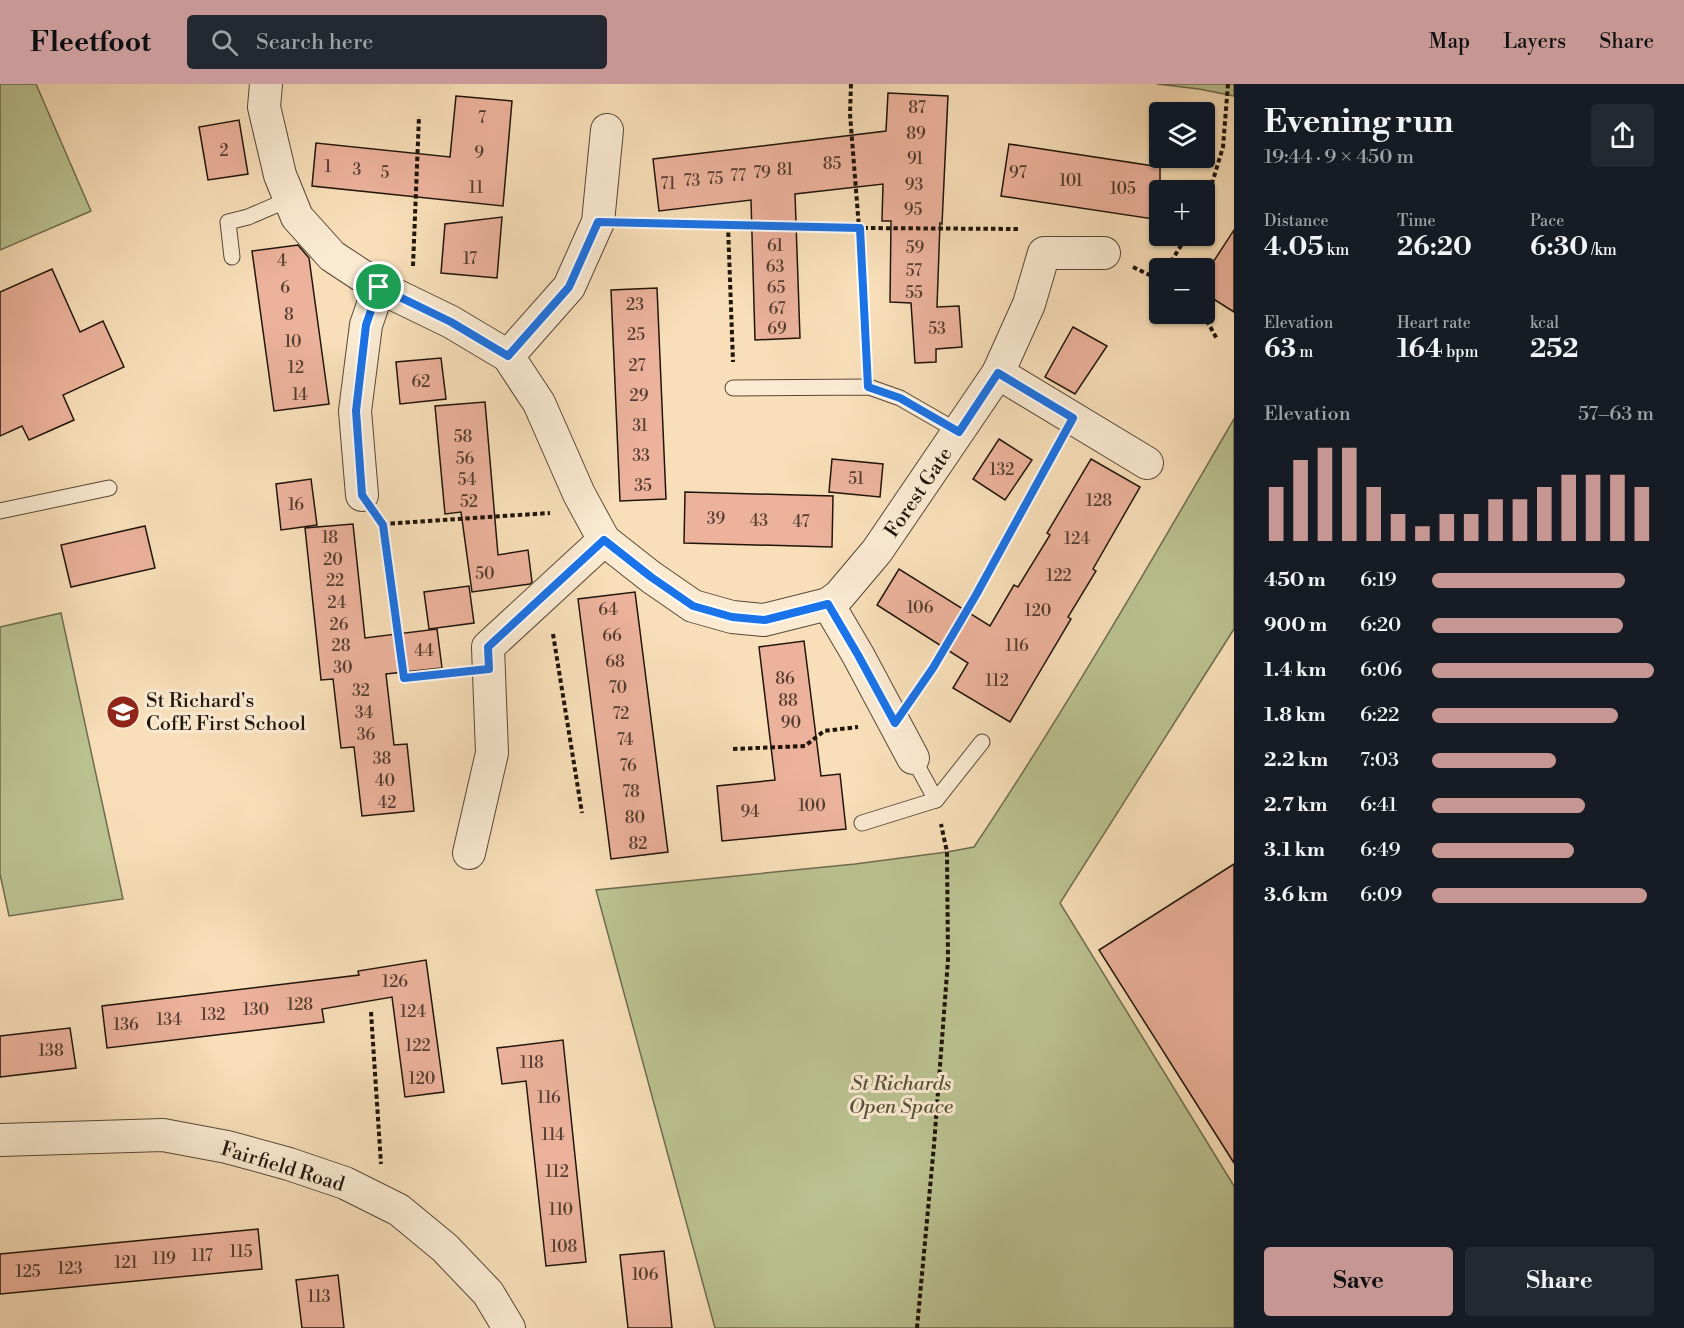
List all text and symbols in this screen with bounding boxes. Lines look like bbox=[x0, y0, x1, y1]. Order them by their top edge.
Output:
search box bbox=[187, 15, 607, 69]
text: Fleetfoot bbox=[30, 25, 151, 60]
icon: search bbox=[208, 26, 241, 59]
text: Search here bbox=[256, 29, 373, 56]
text: Map bbox=[1429, 29, 1470, 55]
text: Layers bbox=[1503, 29, 1566, 55]
text: Share bbox=[1599, 29, 1654, 55]
house number: 87 bbox=[908, 98, 926, 118]
map controls bbox=[1149, 102, 1215, 324]
button: layers bbox=[1149, 102, 1215, 168]
text: Evening run bbox=[1264, 102, 1453, 143]
button: share bbox=[1591, 104, 1654, 167]
house number: 7 bbox=[478, 108, 486, 128]
house number: 89 bbox=[906, 124, 926, 144]
house number: 2 bbox=[219, 141, 229, 161]
house number: 9 bbox=[474, 143, 484, 163]
text: 19:44 · 9 × 450 m bbox=[1264, 145, 1414, 170]
house number: 91 bbox=[907, 149, 923, 169]
house number: 85 bbox=[823, 154, 841, 174]
house number: 1 bbox=[325, 157, 332, 177]
house number: 3 bbox=[353, 160, 362, 180]
house number: 81 bbox=[777, 160, 793, 180]
house number: 5 bbox=[381, 163, 390, 183]
house number: 79 bbox=[753, 163, 771, 183]
house number: 97 bbox=[1009, 163, 1027, 183]
house number: 77 bbox=[730, 166, 746, 186]
house number: 75 bbox=[707, 169, 723, 189]
house number: 73 bbox=[684, 171, 701, 191]
house number: 101 bbox=[1059, 171, 1083, 191]
house number: 71 bbox=[660, 174, 676, 194]
house number: 93 bbox=[905, 175, 923, 195]
house number: 11 bbox=[469, 178, 483, 198]
house number: 105 bbox=[1110, 179, 1136, 199]
button: + bbox=[1149, 180, 1215, 246]
house number: 95 bbox=[904, 200, 922, 220]
text: Distance bbox=[1264, 211, 1329, 231]
text: Time bbox=[1397, 211, 1436, 231]
text: Pace bbox=[1530, 211, 1564, 231]
text: 4.05 bbox=[1264, 231, 1324, 263]
text: 26:20 bbox=[1397, 231, 1472, 263]
text: 6:30 bbox=[1530, 231, 1588, 263]
house number: 61 bbox=[767, 236, 783, 256]
house number: 59 bbox=[906, 238, 925, 258]
text: km bbox=[1324, 240, 1349, 260]
text: /km bbox=[1588, 240, 1617, 260]
house number: 17 bbox=[463, 249, 477, 269]
house number: 4 bbox=[277, 251, 287, 271]
house number: 63 bbox=[766, 257, 784, 277]
button: − bbox=[1149, 258, 1215, 324]
pin bbox=[353, 261, 404, 312]
house number: 57 bbox=[906, 261, 922, 281]
icon: arrive bbox=[362, 270, 395, 303]
house number: 6 bbox=[280, 278, 290, 298]
house number: 65 bbox=[767, 278, 785, 298]
house number: 55 bbox=[905, 283, 923, 303]
house number: 23 bbox=[626, 295, 644, 315]
house number: 67 bbox=[769, 299, 785, 319]
house number: 8 bbox=[284, 305, 294, 325]
text: Elevation bbox=[1264, 313, 1333, 333]
text: Heart rate bbox=[1397, 313, 1471, 333]
text: kcal bbox=[1530, 313, 1559, 333]
house number: 69 bbox=[767, 319, 787, 339]
house number: 53 bbox=[928, 319, 946, 339]
house number: 25 bbox=[627, 325, 645, 345]
house number: 10 bbox=[285, 332, 302, 352]
text: 63 bbox=[1264, 333, 1296, 365]
text: 164 bbox=[1397, 333, 1443, 365]
text: 252 bbox=[1530, 333, 1579, 365]
text: m bbox=[1296, 342, 1313, 362]
text: bpm bbox=[1443, 342, 1479, 362]
house number: 27 bbox=[628, 356, 646, 376]
house number: 12 bbox=[288, 358, 304, 378]
house number: 62 bbox=[412, 372, 430, 392]
house number: 14 bbox=[292, 385, 308, 405]
house number: 29 bbox=[630, 386, 649, 406]
text: Elevation bbox=[1264, 402, 1351, 427]
text: 57–63 m bbox=[1578, 402, 1654, 427]
house number: 31 bbox=[632, 416, 648, 436]
house number: 58 bbox=[454, 427, 473, 447]
street label: Forest Gate bbox=[880, 443, 959, 543]
house number: 33 bbox=[632, 446, 650, 466]
house number: 56 bbox=[456, 449, 475, 469]
house number: 132 bbox=[990, 460, 1014, 480]
house number: 51 bbox=[848, 469, 864, 489]
house number: 54 bbox=[458, 470, 477, 490]
house number: 35 bbox=[634, 476, 652, 496]
house number: 128 bbox=[1086, 491, 1112, 511]
house number: 52 bbox=[460, 492, 478, 512]
house number: 16 bbox=[288, 495, 304, 515]
house number: 39 bbox=[707, 509, 726, 529]
house number: 43 bbox=[750, 511, 768, 531]
house number: 47 bbox=[793, 512, 809, 532]
house number: 18 bbox=[322, 528, 338, 548]
house number: 124 bbox=[1064, 529, 1090, 549]
house number: 20 bbox=[323, 550, 343, 570]
house number: 50 bbox=[475, 564, 495, 584]
house number: 122 bbox=[1046, 566, 1072, 586]
text: 450 m bbox=[1264, 568, 1326, 593]
text: 6:19 bbox=[1360, 568, 1397, 593]
house number: 22 bbox=[326, 571, 344, 591]
house number: 24 bbox=[328, 593, 347, 613]
house number: 106 bbox=[907, 598, 934, 618]
house number: 64 bbox=[598, 600, 618, 620]
house number: 120 bbox=[1025, 601, 1051, 621]
text: 900 m bbox=[1264, 613, 1327, 638]
text: 6:20 bbox=[1360, 613, 1401, 638]
house number: 26 bbox=[330, 615, 349, 635]
house number: 66 bbox=[602, 626, 622, 646]
house number: 28 bbox=[332, 636, 351, 656]
house number: 116 bbox=[1005, 636, 1029, 656]
house number: 44 bbox=[414, 641, 434, 661]
house number: 68 bbox=[605, 652, 625, 672]
house number: 30 bbox=[333, 658, 353, 678]
text: 1.4 km bbox=[1264, 658, 1326, 683]
text: 6:06 bbox=[1360, 658, 1402, 683]
house number: 86 bbox=[775, 669, 795, 689]
house number: 112 bbox=[985, 671, 1009, 691]
house number: 70 bbox=[609, 678, 627, 698]
house number: 32 bbox=[352, 681, 370, 701]
place label: St Richard's CofE First School bbox=[146, 689, 306, 737]
house number: 88 bbox=[778, 691, 798, 711]
school or university icon: St Richard's CofE First School bbox=[105, 694, 141, 730]
house number: 34 bbox=[355, 703, 374, 723]
text: 1.8 km bbox=[1264, 703, 1326, 728]
text: 6:22 bbox=[1360, 703, 1399, 728]
house number: 72 bbox=[613, 704, 630, 724]
house number: 90 bbox=[781, 713, 801, 733]
house number: 36 bbox=[357, 725, 376, 745]
house number: 74 bbox=[617, 730, 634, 750]
text: 2.2 km bbox=[1264, 748, 1328, 773]
text: 7:03 bbox=[1360, 748, 1399, 773]
house number: 38 bbox=[373, 749, 392, 769]
house number: 76 bbox=[619, 756, 637, 776]
house number: 40 bbox=[375, 771, 395, 791]
house number: 78 bbox=[622, 782, 640, 802]
house number: 42 bbox=[378, 793, 396, 813]
text: 2.7 km bbox=[1264, 793, 1328, 818]
text: 6:41 bbox=[1360, 793, 1397, 818]
house number: 100 bbox=[798, 796, 826, 816]
house number: 94 bbox=[740, 802, 760, 822]
house number: 80 bbox=[625, 808, 645, 828]
house number: 82 bbox=[629, 834, 647, 854]
text: 3.1 km bbox=[1264, 838, 1325, 863]
text: 6:49 bbox=[1360, 838, 1401, 863]
text: 3.6 km bbox=[1264, 883, 1328, 908]
text: 6:09 bbox=[1360, 883, 1402, 908]
house number: 126 bbox=[382, 972, 408, 992]
house number: 128 bbox=[287, 995, 313, 1015]
house number: 130 bbox=[243, 1000, 269, 1020]
house number: 124 bbox=[400, 1002, 426, 1022]
house number: 132 bbox=[201, 1005, 225, 1025]
house number: 134 bbox=[156, 1010, 182, 1030]
house number: 136 bbox=[113, 1015, 139, 1035]
house number: 122 bbox=[405, 1036, 431, 1056]
house number: 138 bbox=[38, 1041, 64, 1061]
house number: 118 bbox=[520, 1053, 544, 1073]
house number: 120 bbox=[409, 1069, 435, 1089]
park label: St Richards Open Space bbox=[849, 1072, 954, 1120]
house number: 116 bbox=[537, 1088, 561, 1108]
house number: 114 bbox=[541, 1125, 565, 1145]
street label: Fairfield Road bbox=[218, 1137, 348, 1198]
house number: 112 bbox=[545, 1162, 569, 1182]
house number: 110 bbox=[549, 1200, 573, 1220]
house number: 108 bbox=[551, 1237, 578, 1257]
house number: 115 bbox=[229, 1242, 253, 1262]
house number: 117 bbox=[191, 1246, 213, 1266]
button: Save bbox=[1264, 1247, 1453, 1316]
button: Share bbox=[1465, 1247, 1654, 1316]
house number: 119 bbox=[152, 1249, 176, 1269]
house number: 121 bbox=[114, 1253, 138, 1273]
house number: 123 bbox=[57, 1259, 83, 1279]
house number: 125 bbox=[15, 1262, 41, 1282]
house number: 106 bbox=[632, 1265, 659, 1285]
house number: 113 bbox=[307, 1287, 331, 1307]

